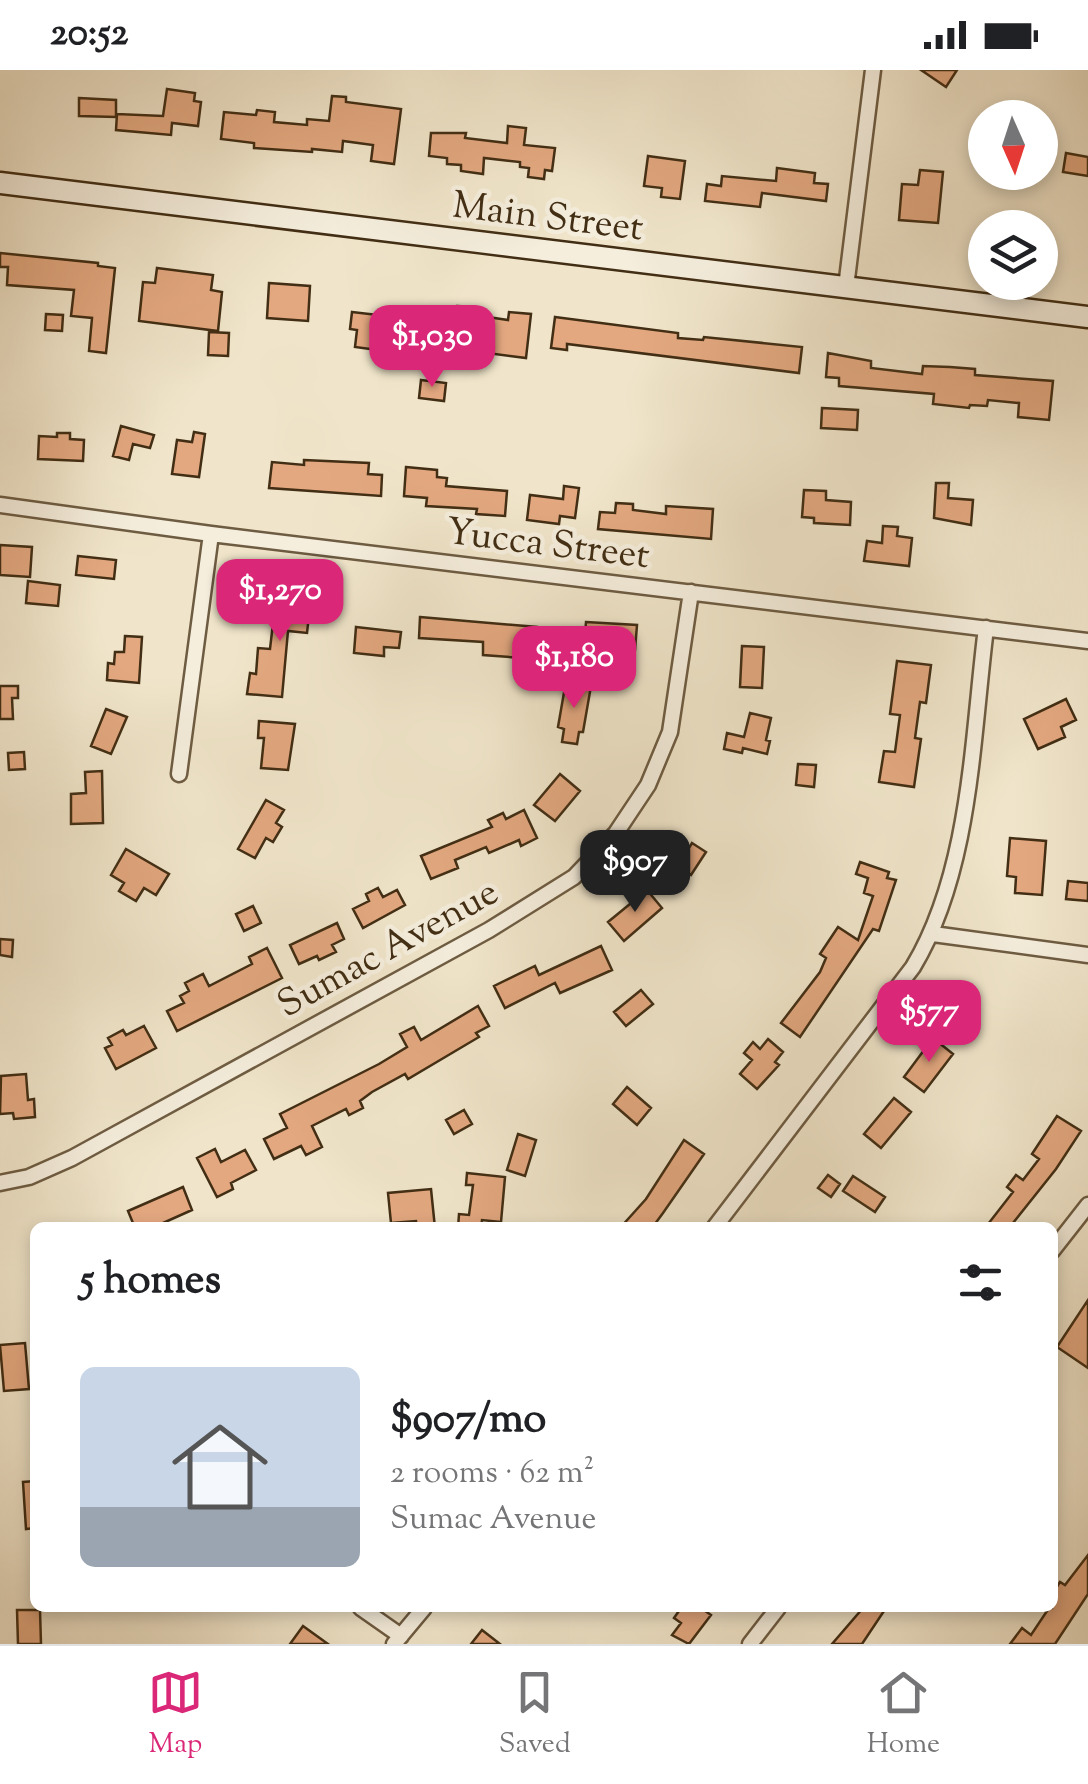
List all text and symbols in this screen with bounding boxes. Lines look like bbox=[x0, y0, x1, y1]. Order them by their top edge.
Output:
text: 20:52 bbox=[50, 8, 128, 62]
north arrow bbox=[968, 100, 1058, 190]
map controls bbox=[968, 100, 1058, 300]
street label: Main Street bbox=[449, 180, 646, 257]
button: layers bbox=[968, 210, 1058, 300]
pin: $1,030 bbox=[351, 305, 513, 390]
text: $1,030 bbox=[391, 314, 473, 360]
street label: Yucca Street bbox=[443, 507, 652, 585]
pin: $1,270 bbox=[199, 559, 361, 644]
text: $1,270 bbox=[238, 568, 322, 614]
pin: $1,180 bbox=[493, 626, 655, 711]
text: $1,180 bbox=[534, 635, 614, 681]
pin: $907 bbox=[576, 830, 694, 915]
text: $907 bbox=[602, 839, 668, 885]
street label: Sumac Avenue bbox=[269, 867, 509, 1034]
pin: $577 bbox=[870, 980, 988, 1065]
text: $577 bbox=[899, 989, 959, 1035]
text: 5 homes bbox=[80, 1252, 221, 1312]
icon: filters bbox=[953, 1255, 1008, 1310]
text: $907/mo bbox=[390, 1391, 546, 1451]
icon: home bbox=[160, 1407, 280, 1527]
text: 2 rooms · 62 m² bbox=[390, 1451, 594, 1497]
text: Sumac Avenue bbox=[390, 1497, 596, 1543]
tab: Map bbox=[148, 1665, 203, 1765]
tab: Saved bbox=[499, 1665, 571, 1765]
tab: Home bbox=[867, 1665, 940, 1765]

